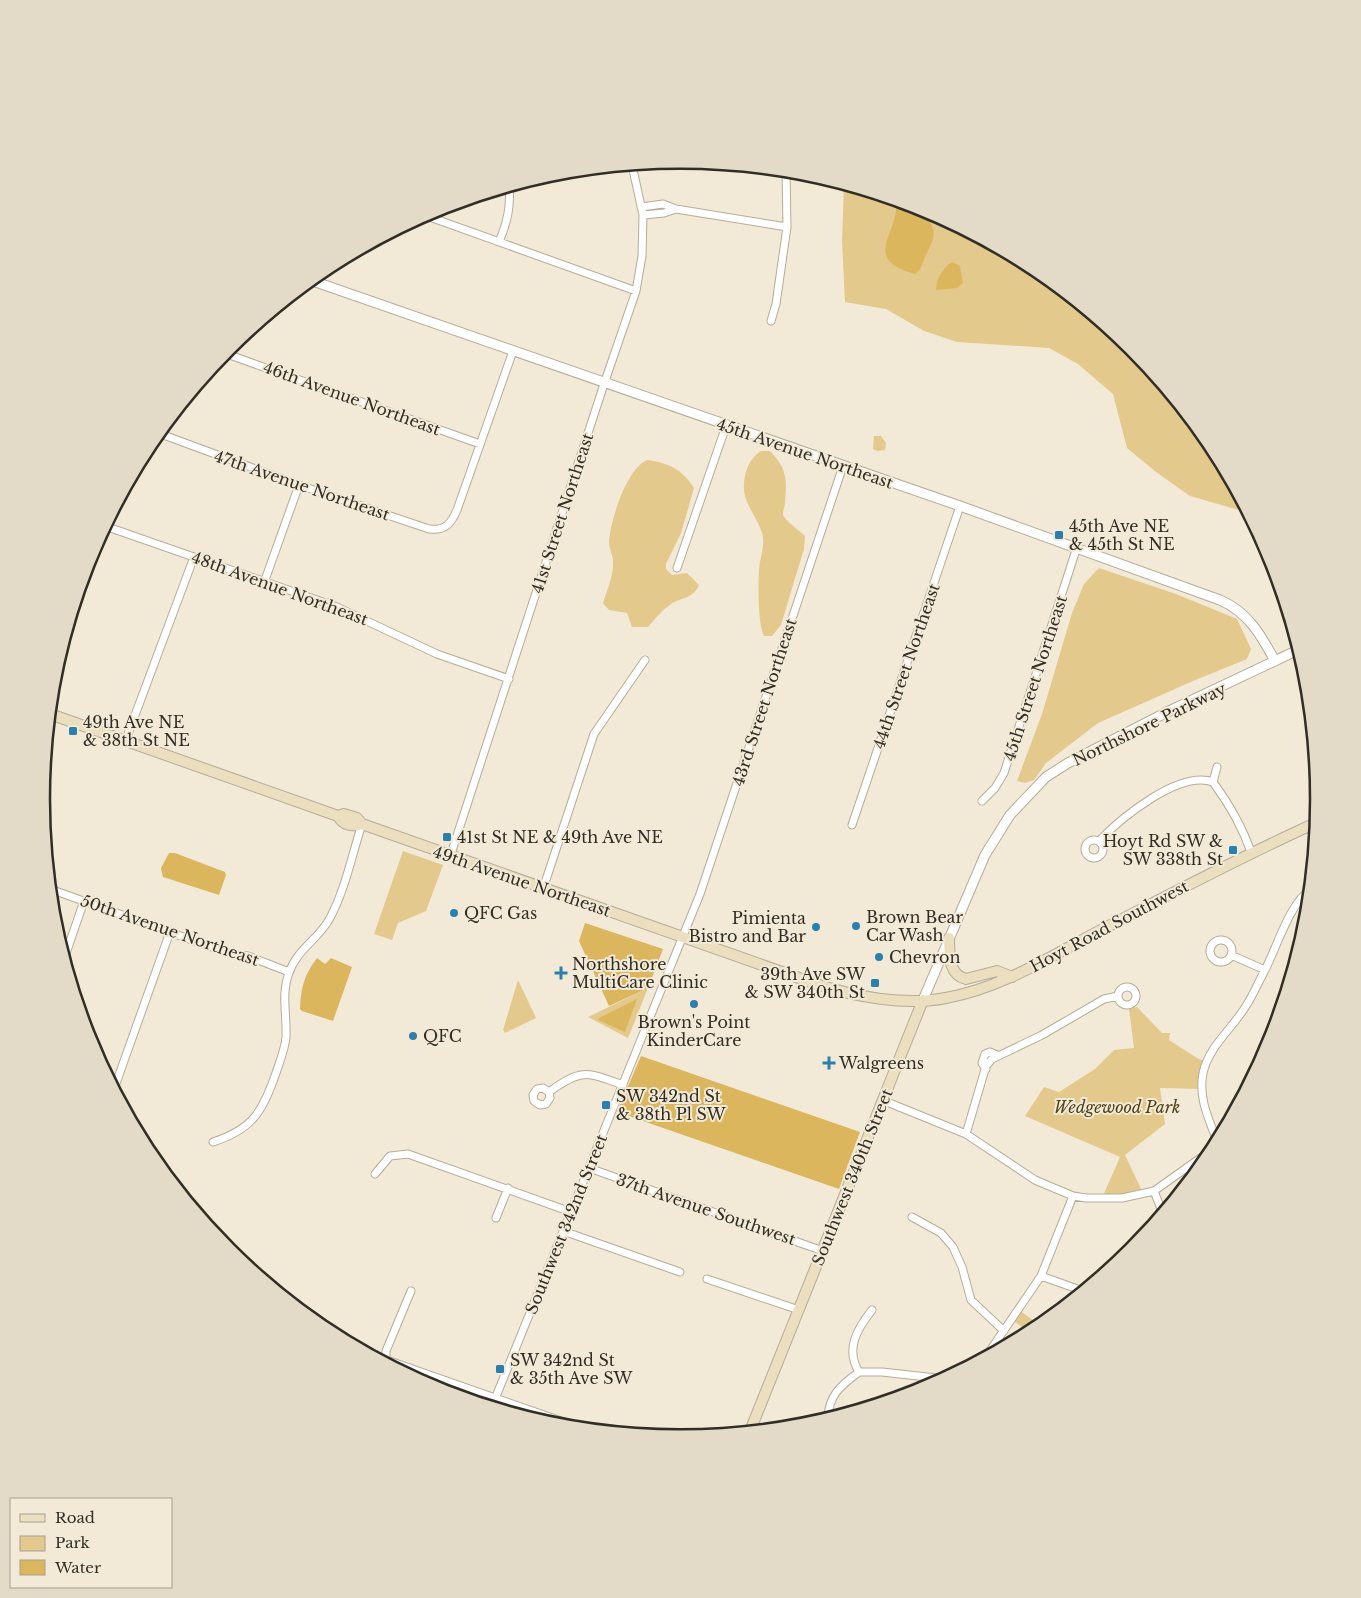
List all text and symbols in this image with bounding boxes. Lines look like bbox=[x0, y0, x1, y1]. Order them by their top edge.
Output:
street label: 46th Avenue Northeast bbox=[261, 357, 443, 439]
street label: 45th Avenue Northeast bbox=[714, 413, 896, 493]
street label: 41st Street Northeast bbox=[527, 430, 597, 596]
street label: 47th Avenue Northeast bbox=[212, 446, 392, 524]
place label: 45th Ave NE & 45th St NE bbox=[1069, 516, 1175, 554]
marker: 45th Ave NE & 45th St NE bbox=[1053, 529, 1065, 541]
street label: 48th Avenue Northeast bbox=[189, 547, 371, 629]
street label: 44th Street Northeast bbox=[868, 581, 944, 751]
street label: 45th Street Northeast bbox=[999, 593, 1071, 763]
street label: 43rd Street Northeast bbox=[727, 616, 801, 788]
street label: Northshore Parkway bbox=[1069, 678, 1230, 770]
place label: 49th Ave NE & 38th St NE bbox=[83, 712, 190, 750]
marker: 49th Ave NE & 38th St NE bbox=[67, 725, 79, 737]
place label: 41st St NE & 49th Ave NE bbox=[457, 827, 663, 847]
marker: 41st St NE & 49th Ave NE bbox=[441, 831, 453, 843]
place label: Hoyt Rd SW & SW 338th St bbox=[1103, 831, 1223, 869]
street label: 49th Avenue Northeast bbox=[431, 841, 613, 921]
marker: Hoyt Rd SW & SW 338th St bbox=[1227, 844, 1239, 856]
street label: Hoyt Road Southwest bbox=[1026, 876, 1192, 976]
street label: 50th Avenue Northeast bbox=[78, 890, 262, 970]
place label: QFC Gas bbox=[464, 903, 537, 923]
marker: QFC Gas bbox=[448, 907, 460, 919]
place label: Brown Bear Car Wash bbox=[866, 907, 963, 945]
place label: Pimienta Bistro and Bar bbox=[688, 908, 806, 946]
marker: Brown Bear Car Wash bbox=[850, 920, 862, 932]
marker: Pimienta Bistro and Bar bbox=[810, 921, 822, 933]
place label: Chevron bbox=[889, 947, 961, 967]
marker: Chevron bbox=[873, 951, 885, 963]
place label: Northshore MultiCare Clinic bbox=[572, 954, 708, 992]
place label: 39th Ave SW & SW 340th St bbox=[745, 964, 865, 1002]
marker: Northshore MultiCare Clinic bbox=[554, 966, 568, 980]
marker: 39th Ave SW & SW 340th St bbox=[869, 977, 881, 989]
marker: Brown's Point KinderCare bbox=[688, 998, 700, 1010]
place label: Brown's Point KinderCare bbox=[638, 1012, 750, 1050]
place label: QFC bbox=[423, 1026, 462, 1046]
marker: QFC bbox=[407, 1030, 419, 1042]
place label: Walgreens bbox=[838, 1053, 924, 1073]
marker: Walgreens bbox=[823, 1057, 835, 1069]
place label: SW 342nd St & 38th Pl SW bbox=[616, 1086, 726, 1124]
street label: Southwest 340th Street bbox=[807, 1086, 897, 1268]
park label: Wedgewood Park bbox=[1054, 1097, 1180, 1117]
marker: SW 342nd St & 38th Pl SW bbox=[600, 1099, 612, 1111]
street label: Southwest 342nd Street bbox=[521, 1131, 611, 1317]
street label: 37th Avenue Southwest bbox=[614, 1169, 798, 1249]
place label: SW 342nd St & 35th Ave SW bbox=[510, 1350, 632, 1388]
marker: SW 342nd St & 35th Ave SW bbox=[494, 1363, 506, 1375]
legend bbox=[10, 1498, 172, 1588]
text: Road bbox=[55, 1508, 95, 1527]
text: Park bbox=[55, 1533, 91, 1552]
text: Water bbox=[54, 1558, 102, 1577]

